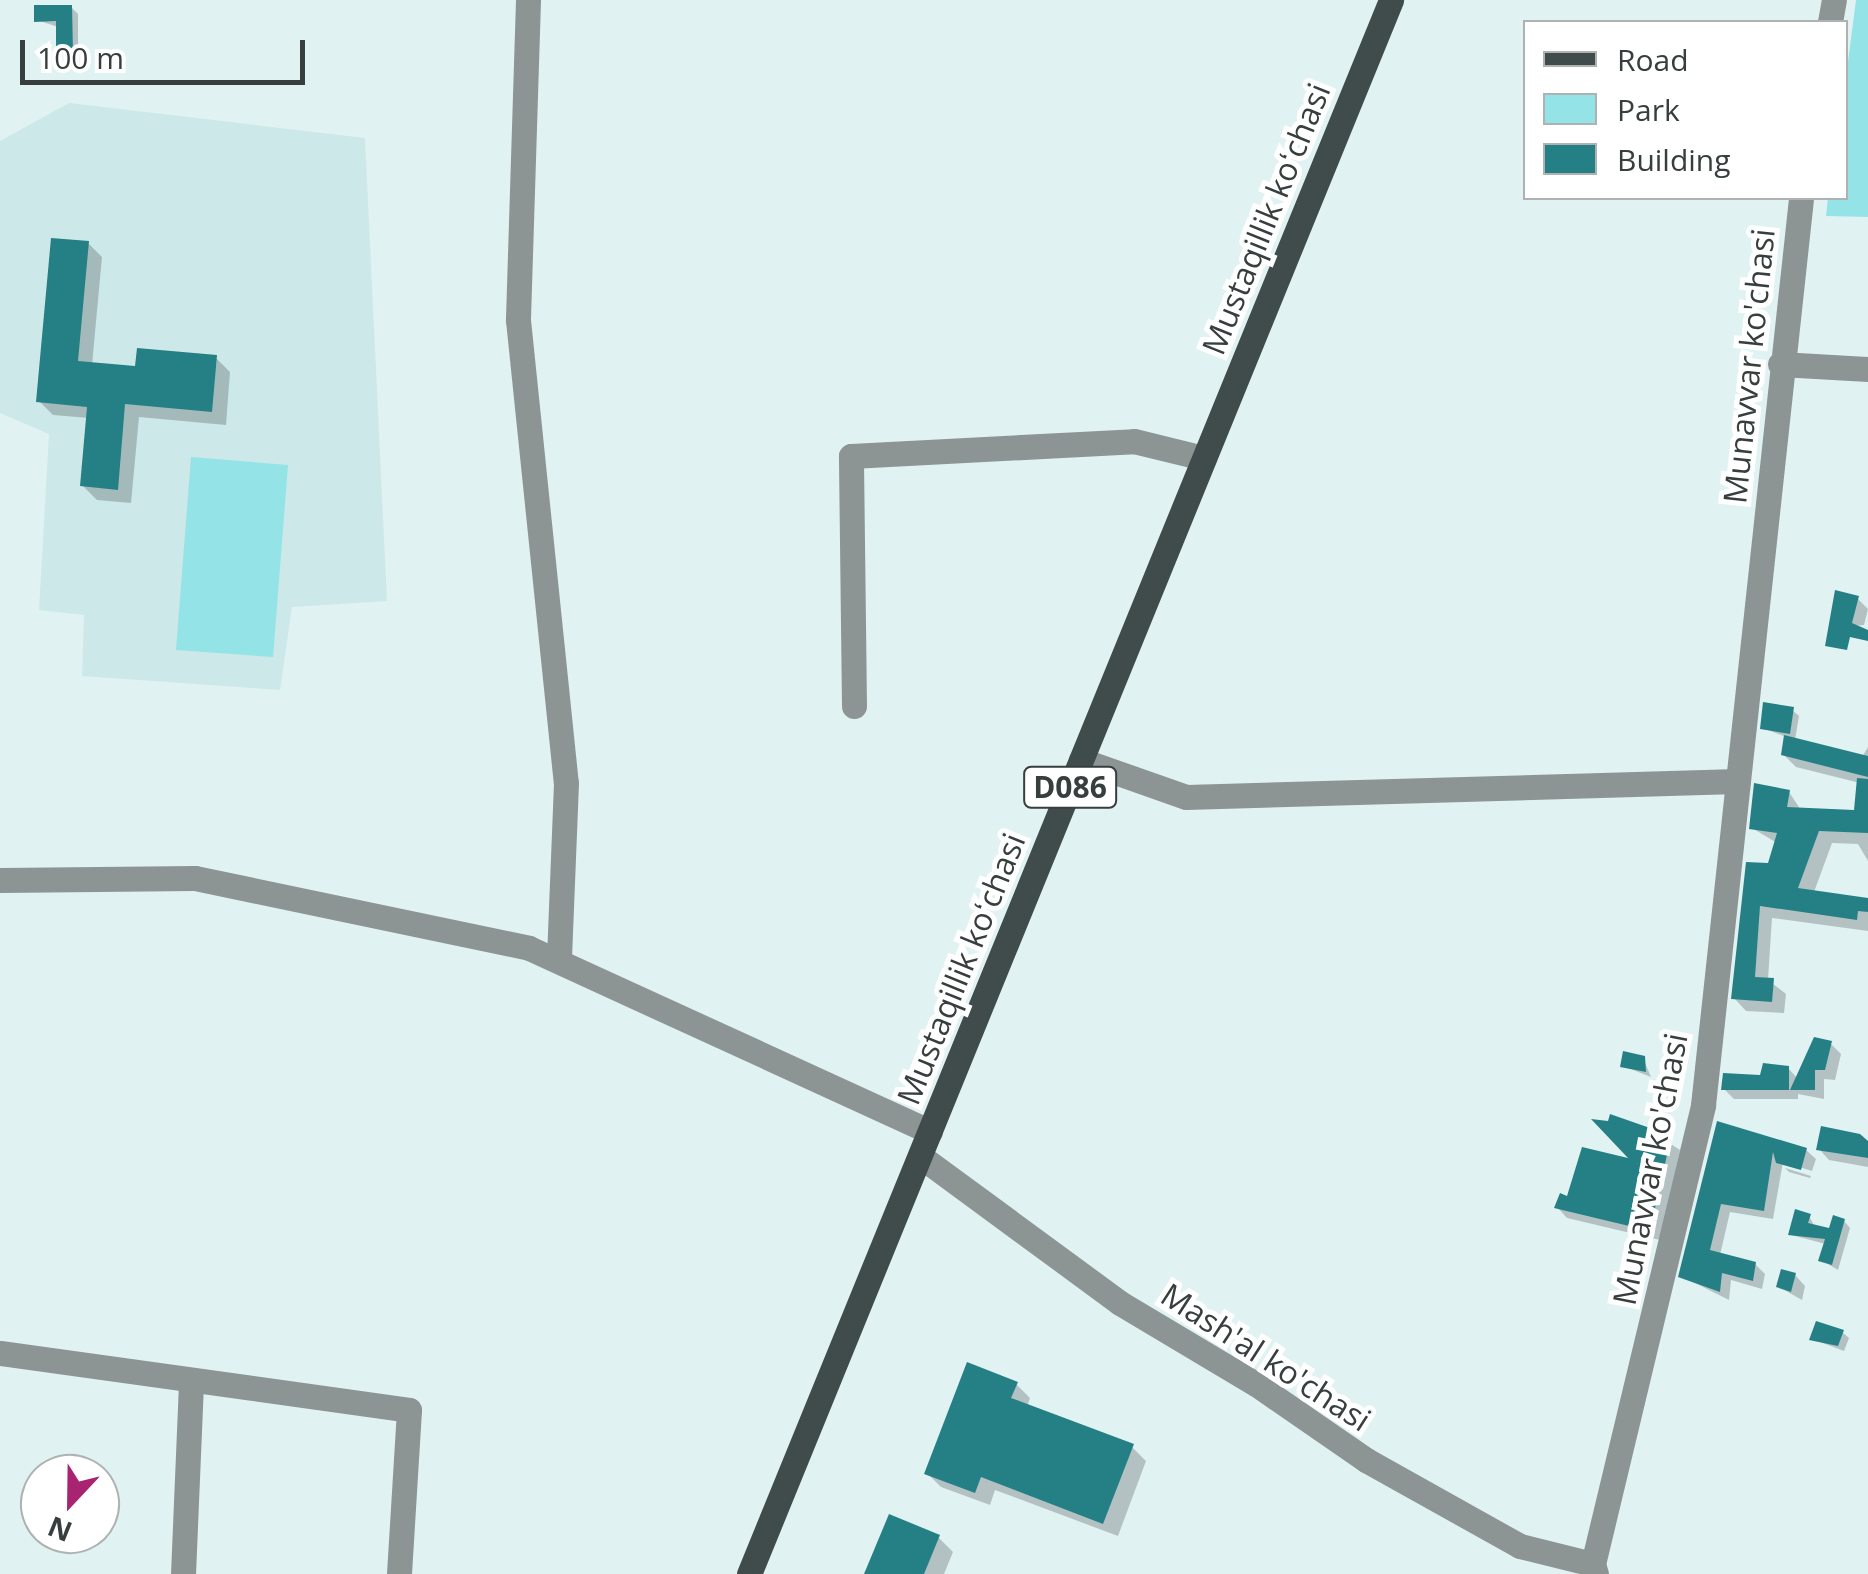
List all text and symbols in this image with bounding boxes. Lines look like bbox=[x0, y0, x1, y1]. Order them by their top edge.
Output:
scale bar bbox=[25, 20, 310, 82]
legend bbox=[1523, 20, 1848, 200]
text: 100 m bbox=[37, 37, 124, 78]
text: Road bbox=[1617, 39, 1689, 80]
street label: Mustaqillik koʻchasi bbox=[1194, 78, 1338, 360]
text: Park bbox=[1617, 89, 1680, 130]
text: Building bbox=[1617, 139, 1731, 180]
street label: Munavvar ko'chasi bbox=[1715, 227, 1783, 505]
road number: D086 bbox=[1022, 762, 1118, 812]
street label: Mustaqillik koʻchasi bbox=[889, 828, 1033, 1110]
street label: Munavvar ko'chasi bbox=[1605, 1030, 1695, 1308]
street label: Mash'al ko'chasi bbox=[1154, 1275, 1378, 1439]
north arrow bbox=[20, 1454, 120, 1554]
text: N bbox=[42, 1508, 77, 1552]

